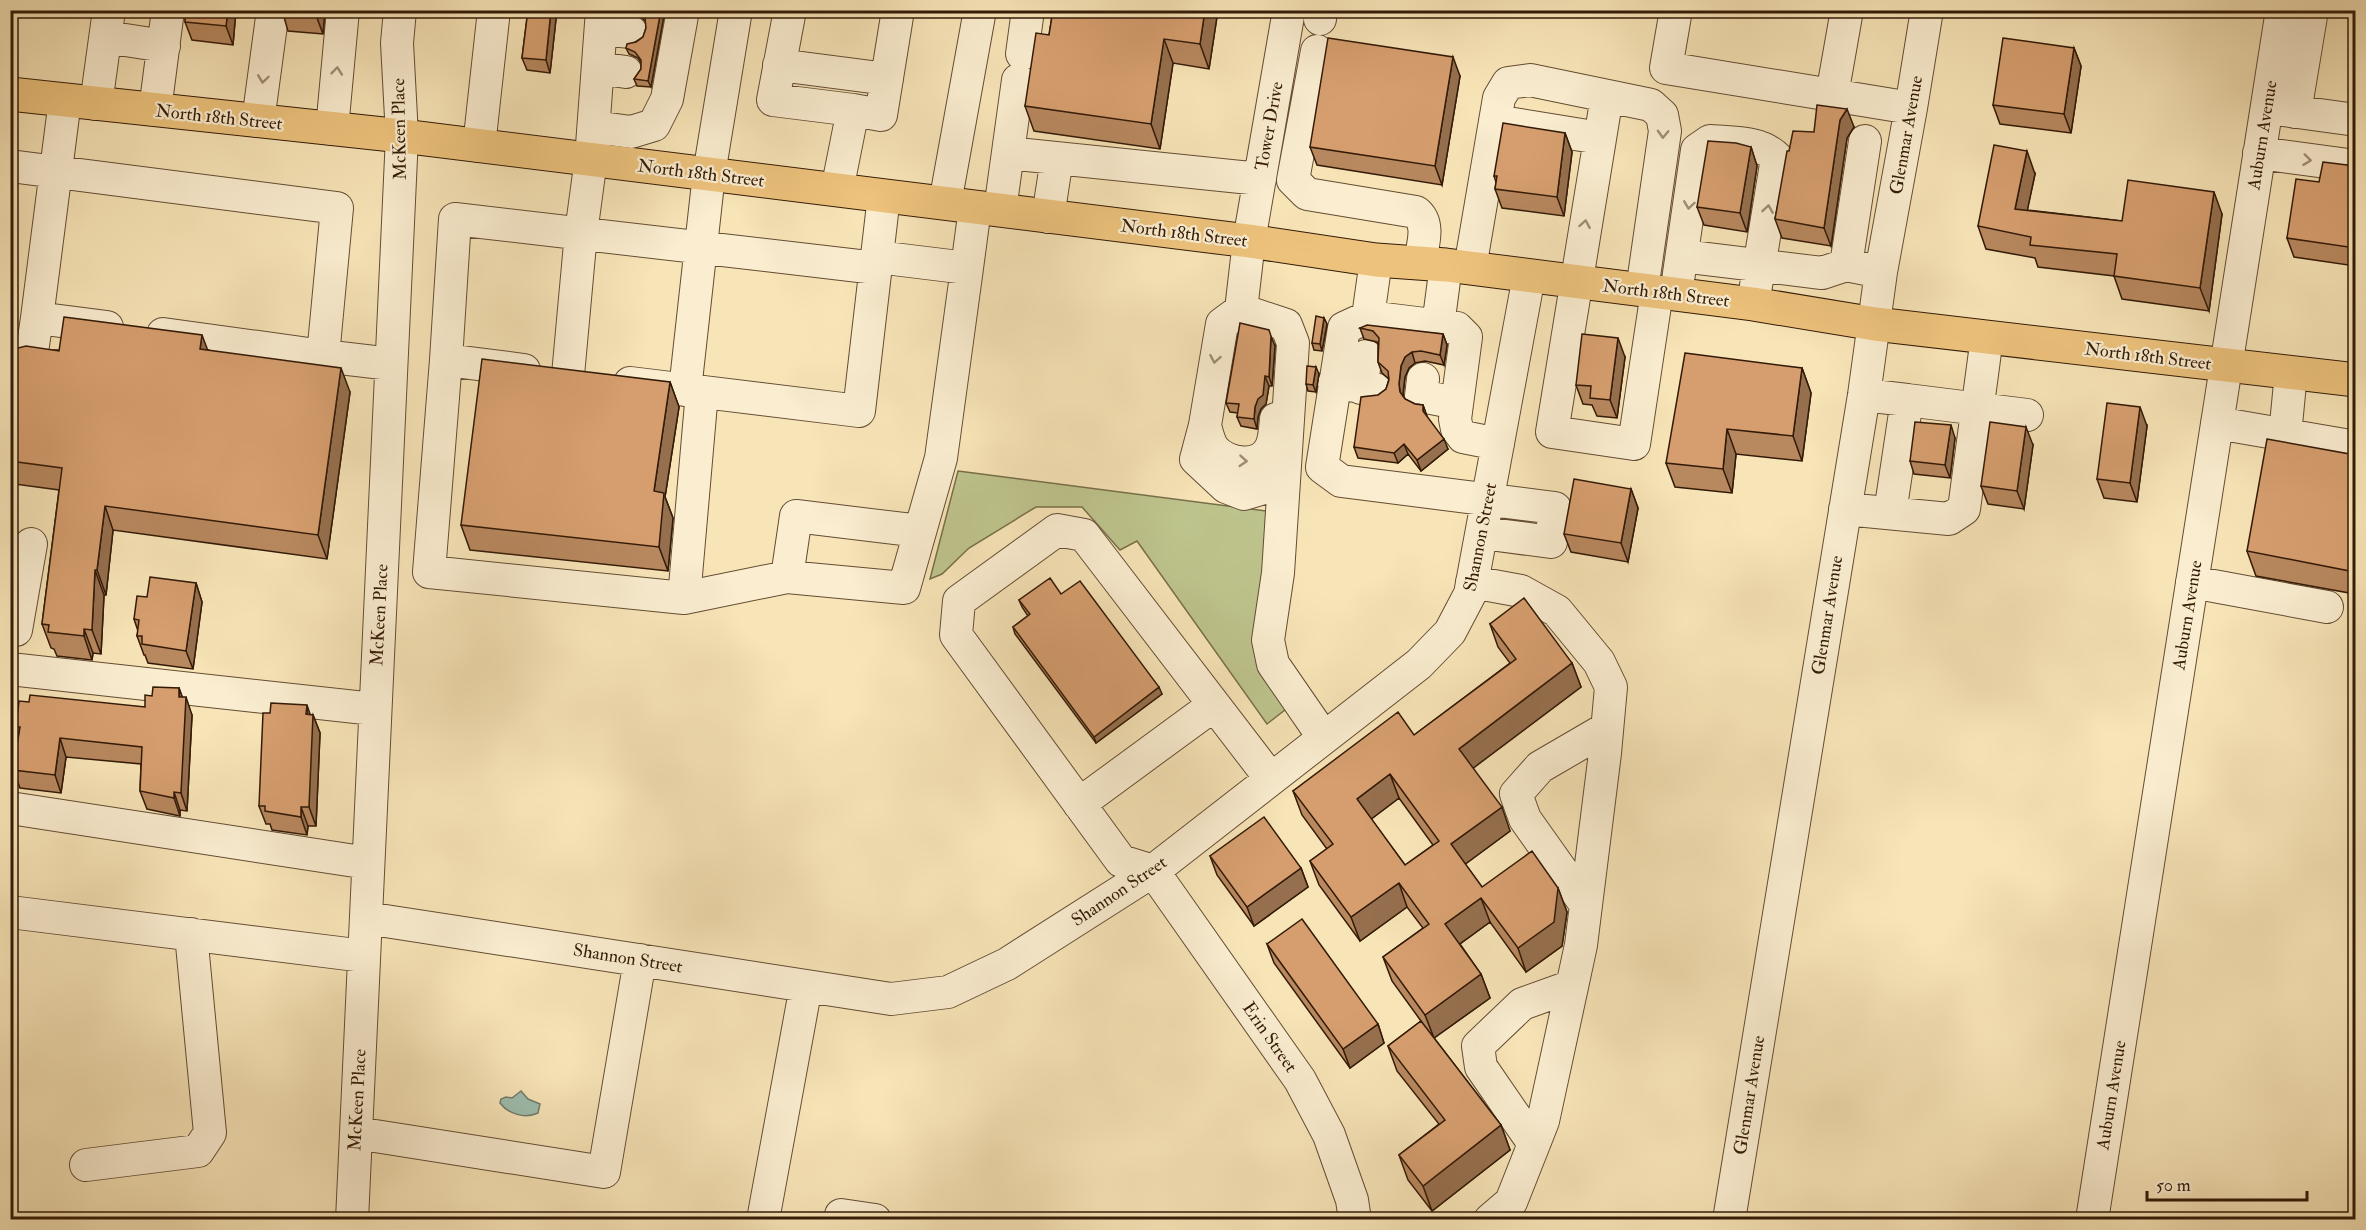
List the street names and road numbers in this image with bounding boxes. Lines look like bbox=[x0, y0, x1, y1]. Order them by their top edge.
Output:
street label: Glenmar Avenue bbox=[1885, 73, 1928, 196]
street label: McKeen Place bbox=[387, 77, 412, 180]
street label: Auburn Avenue bbox=[2242, 78, 2283, 192]
street label: Tower Drive bbox=[1250, 79, 1289, 172]
street label: North 18th Street bbox=[154, 99, 284, 136]
street label: North 18th Street bbox=[636, 154, 766, 193]
street label: North 18th Street bbox=[1119, 214, 1249, 253]
street label: North 18th Street bbox=[1601, 274, 1731, 313]
street label: North 18th Street bbox=[2083, 337, 2213, 376]
street label: Shannon Street bbox=[1459, 481, 1502, 594]
street label: Glenmar Avenue bbox=[1807, 553, 1848, 676]
street label: Auburn Avenue bbox=[2167, 558, 2208, 672]
street label: McKeen Place bbox=[365, 563, 394, 667]
street label: Shannon Street bbox=[1067, 851, 1172, 932]
street label: Shannon Street bbox=[572, 938, 684, 979]
street label: Erin Street bbox=[1237, 998, 1302, 1077]
street label: Glenmar Avenue bbox=[1729, 1033, 1770, 1156]
street label: Auburn Avenue bbox=[2091, 1038, 2132, 1152]
street label: McKeen Place bbox=[343, 1048, 372, 1152]

